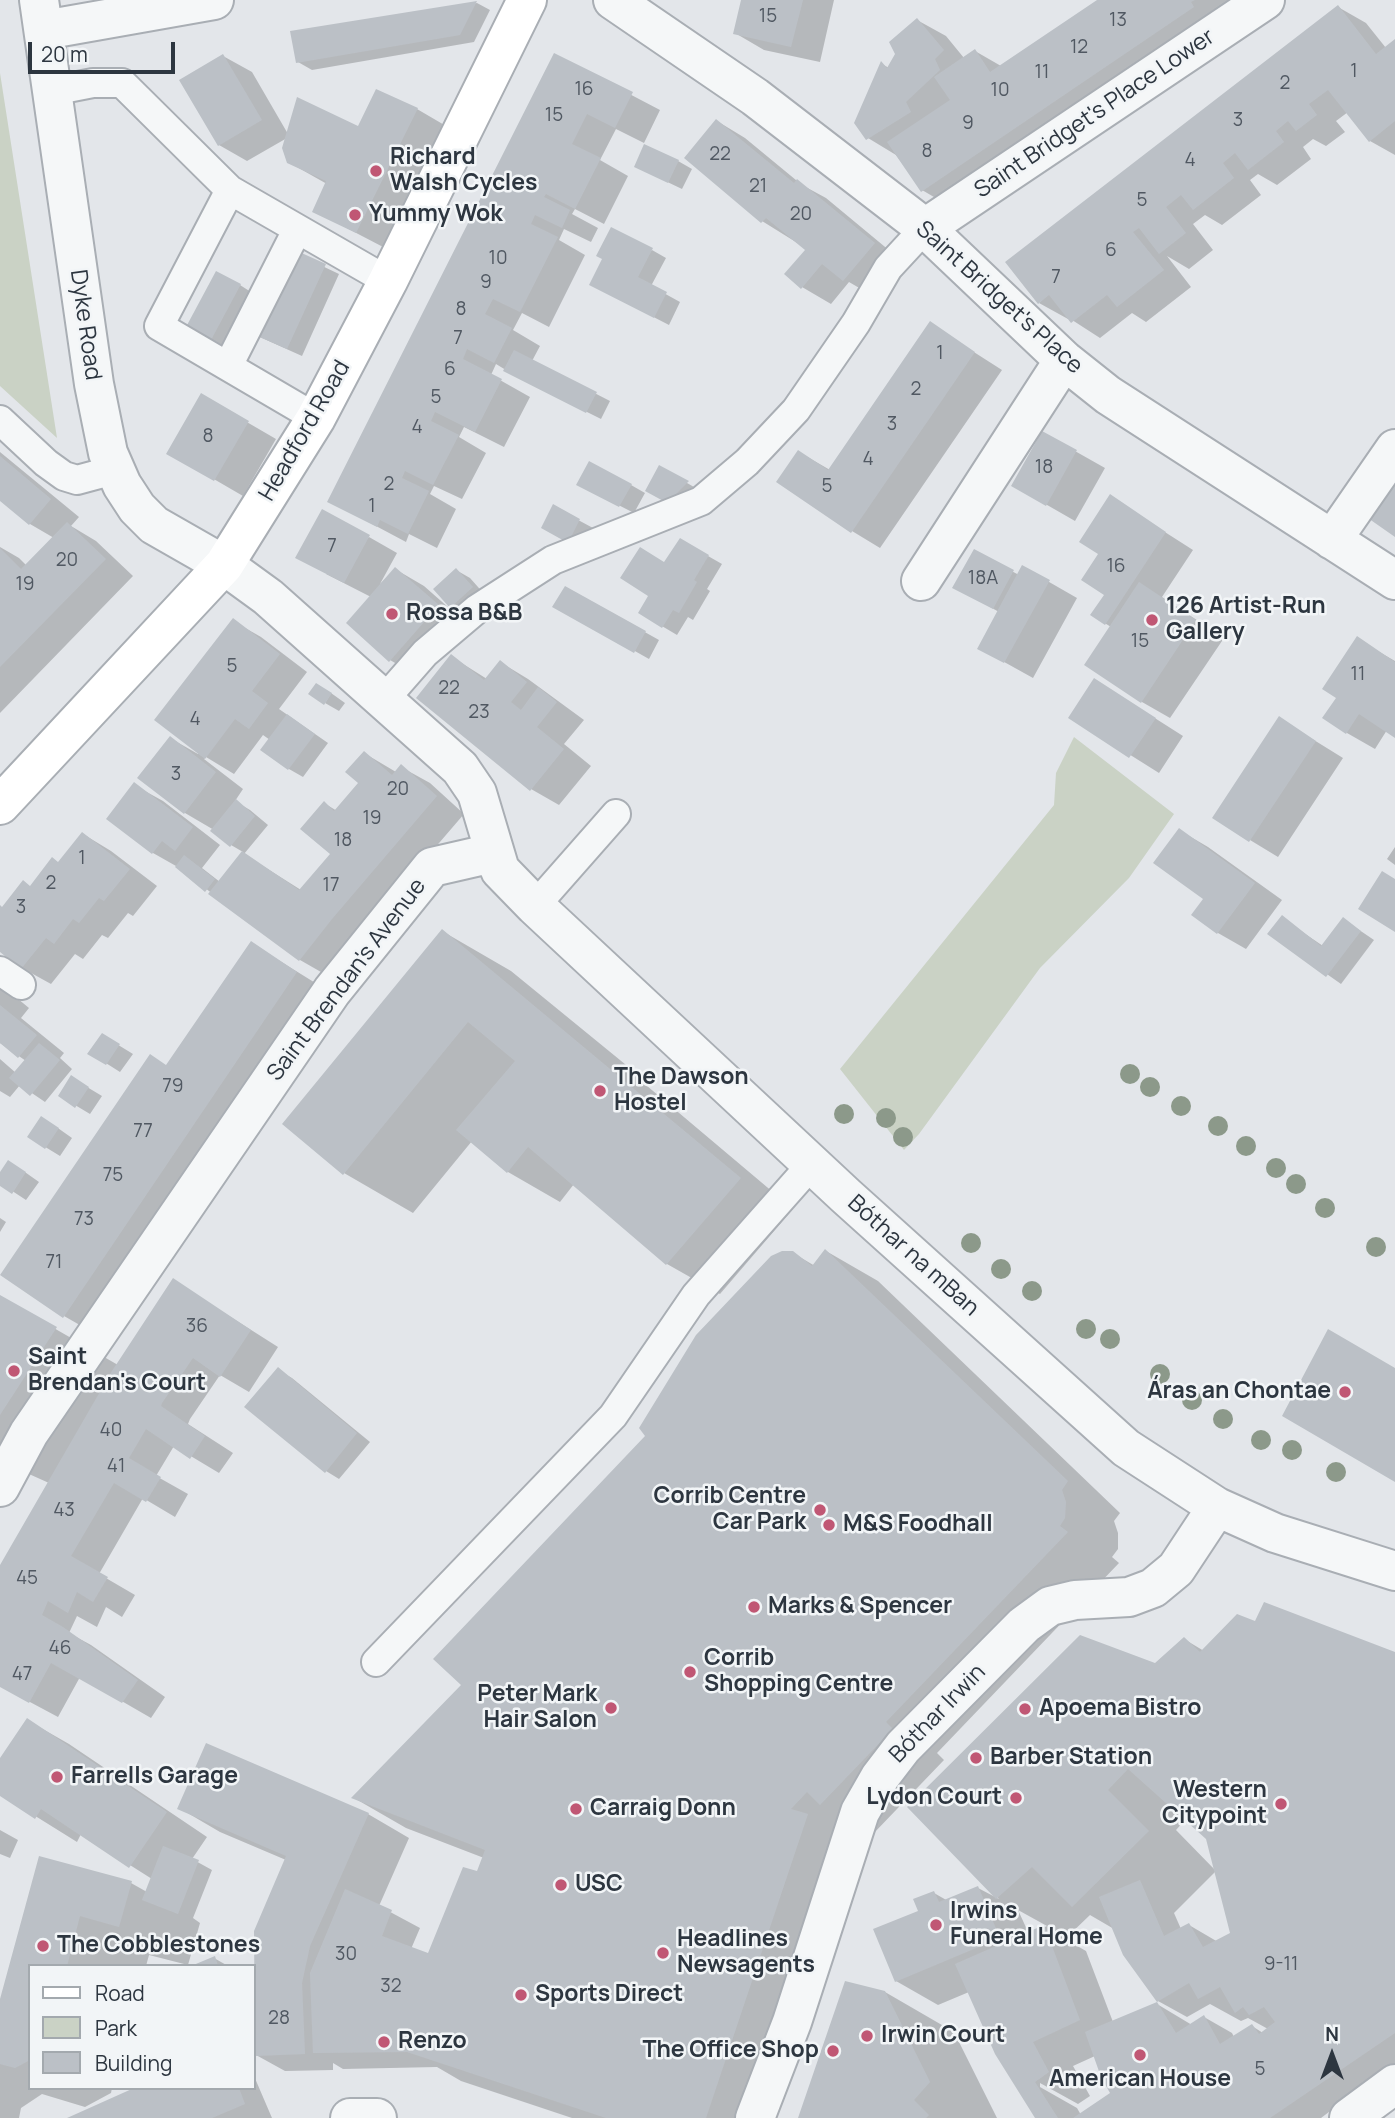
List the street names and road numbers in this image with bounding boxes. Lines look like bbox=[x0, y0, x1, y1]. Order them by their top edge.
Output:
street label: Saint Bridget's Place Lower bbox=[970, 23, 1220, 205]
street label: Saint Bridget's Place bbox=[910, 216, 1088, 380]
street label: Dyke Road bbox=[64, 268, 106, 382]
street label: Headford Road bbox=[254, 356, 356, 506]
street label: Saint Brendan's Avenue bbox=[262, 873, 432, 1087]
street label: Bóthar na mBan bbox=[842, 1190, 984, 1322]
street label: Bóthar Irwin bbox=[884, 1659, 992, 1769]

